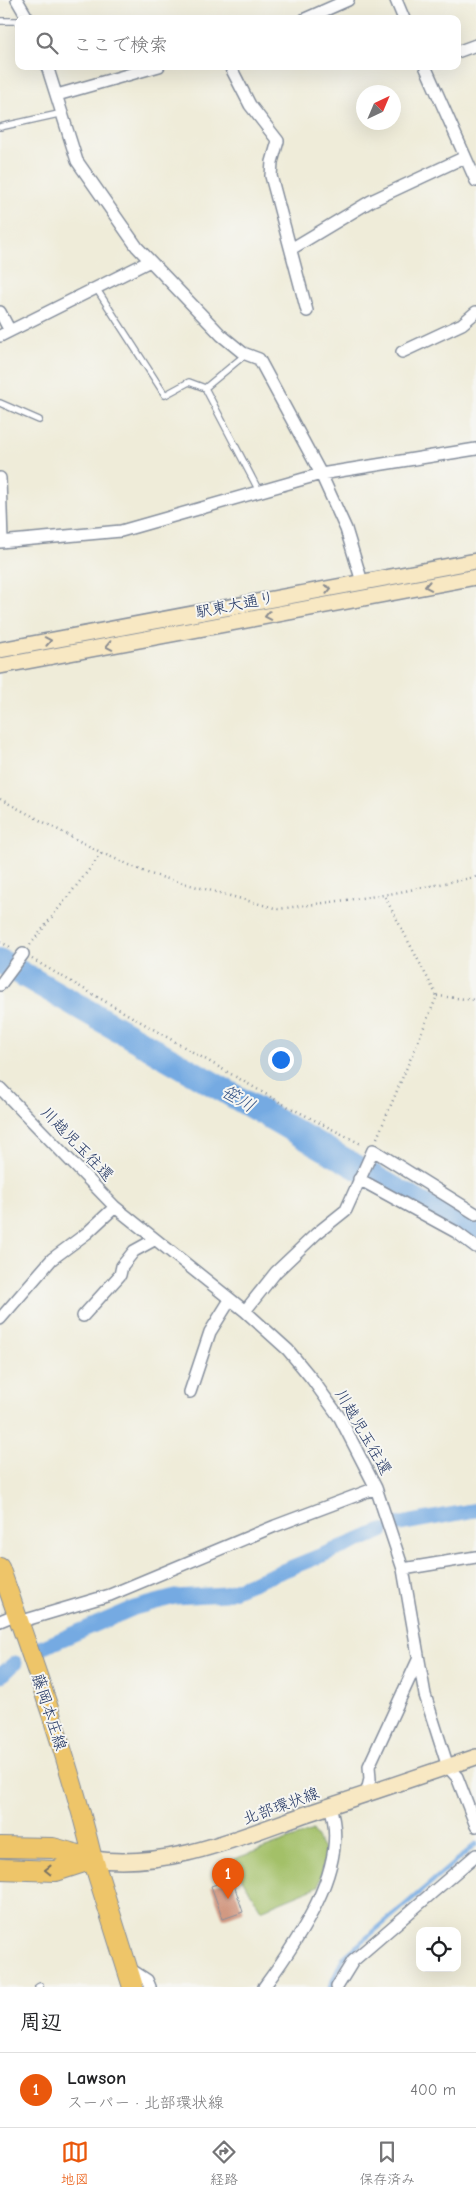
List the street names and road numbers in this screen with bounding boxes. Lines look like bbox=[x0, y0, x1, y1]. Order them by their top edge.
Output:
street label: 駅東大通り bbox=[194, 589, 276, 621]
street label: 川越児玉往還 bbox=[37, 1103, 117, 1185]
street label: 川越児玉往還 bbox=[331, 1386, 395, 1478]
street label: 藤岡本庄線 bbox=[28, 1671, 70, 1753]
street label: 北部環状線 bbox=[240, 1784, 322, 1828]

